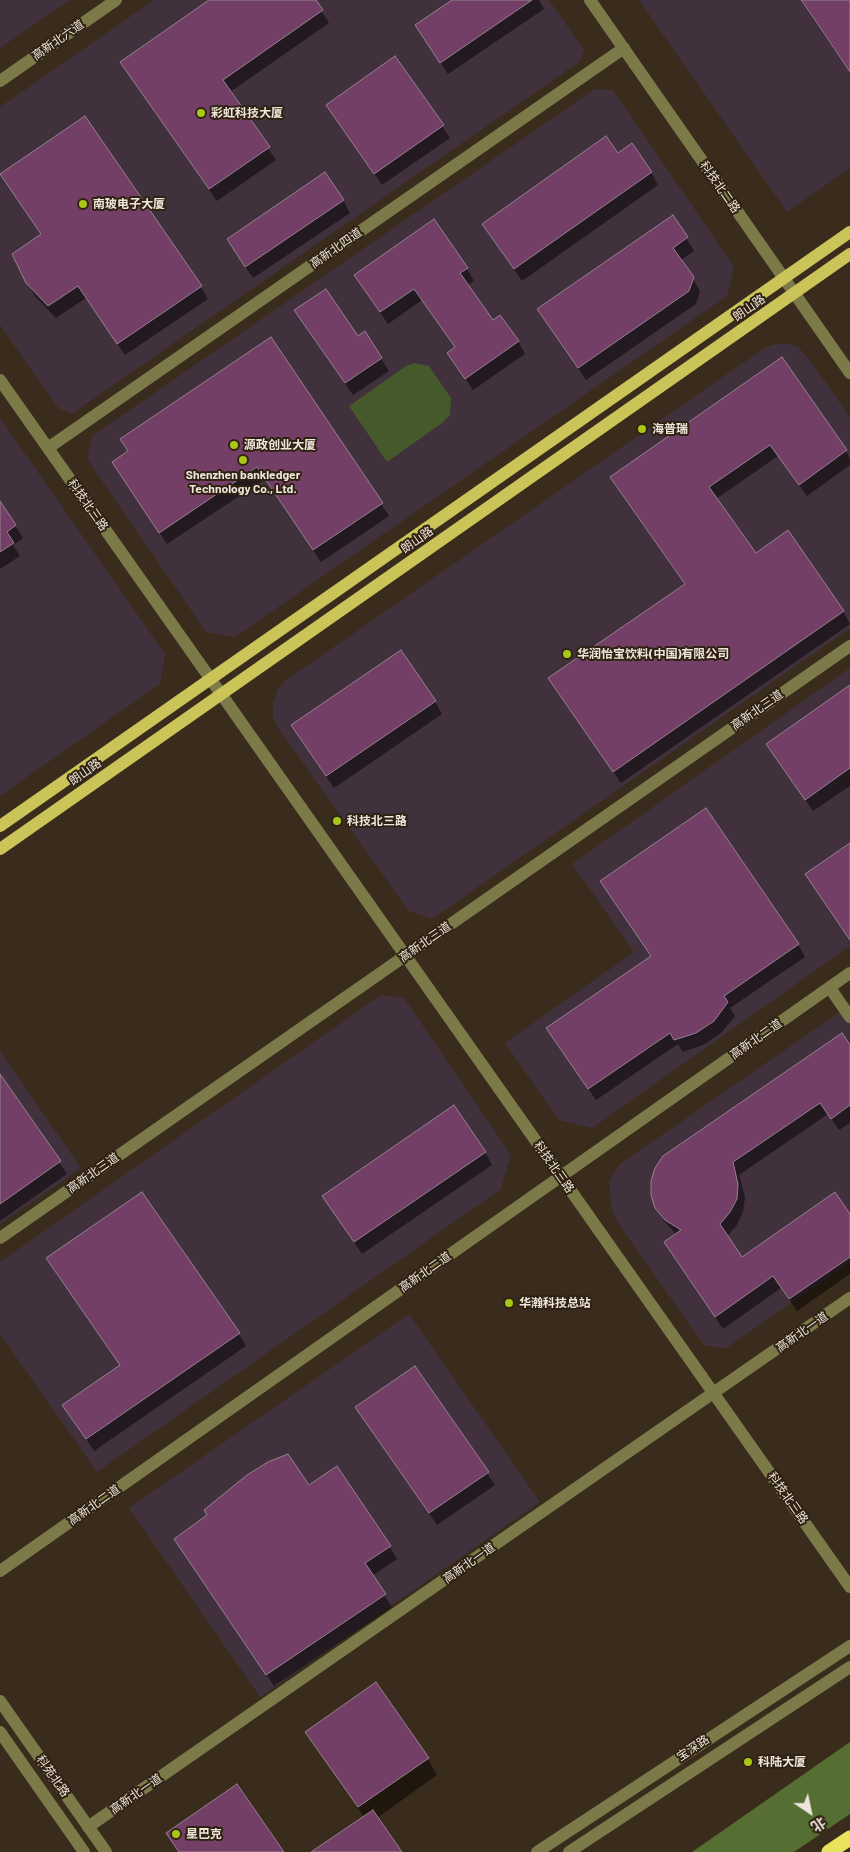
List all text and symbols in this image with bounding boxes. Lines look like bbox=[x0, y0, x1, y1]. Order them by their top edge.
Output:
street label: 高新北六道 bbox=[29, 17, 87, 63]
place label: 彩虹科技大厦 bbox=[211, 106, 283, 120]
marker: 彩虹科技大厦 bbox=[195, 107, 207, 119]
street label: 科技北二路 bbox=[697, 158, 743, 216]
place label: 南玻电子大厦 bbox=[93, 197, 165, 211]
marker: 南玻电子大厦 bbox=[77, 198, 89, 210]
street label: 高新北四道 bbox=[307, 225, 365, 271]
street label: 朗山路 bbox=[730, 292, 768, 324]
place label: 海普瑞 bbox=[652, 422, 688, 436]
marker: 海普瑞 bbox=[636, 423, 648, 435]
place label: 源政创业大厦 bbox=[244, 438, 316, 452]
marker: 源政创业大厦 bbox=[228, 439, 240, 451]
marker: Shenzhen bankledger Technology Co., Ltd. bbox=[237, 454, 249, 466]
place label: Shenzhen bankledger Technology Co., Ltd. bbox=[186, 468, 300, 496]
street label: 科技北三路 bbox=[65, 476, 111, 534]
street label: 朗山路 bbox=[398, 524, 436, 556]
place label: 华润怡宝饮料(中国)有限公司 bbox=[577, 647, 729, 661]
marker: 华润怡宝饮料(中国)有限公司 bbox=[561, 648, 573, 660]
street label: 高新北三道 bbox=[728, 687, 786, 733]
street label: 朗山路 bbox=[66, 756, 104, 788]
place label: 科技北三路 bbox=[347, 814, 407, 828]
marker: 科技北三路 bbox=[331, 815, 343, 827]
street label: 高新北三道 bbox=[396, 919, 454, 965]
street label: 高新北二道 bbox=[727, 1016, 785, 1062]
street label: 科技北三路 bbox=[531, 1138, 577, 1196]
street label: 高新北三道 bbox=[64, 1150, 122, 1196]
street label: 高新北二道 bbox=[396, 1249, 454, 1295]
place label: 华瀚科技总站 bbox=[519, 1296, 591, 1310]
marker: 华瀚科技总站 bbox=[503, 1297, 515, 1309]
street label: 高新北一道 bbox=[773, 1309, 831, 1355]
street label: 科技北三路 bbox=[765, 1469, 811, 1527]
street label: 高新北二道 bbox=[65, 1482, 123, 1528]
street label: 高新北一道 bbox=[440, 1540, 498, 1586]
street label: 宝深路 bbox=[674, 1732, 712, 1764]
street label: 科苑北路 bbox=[33, 1752, 73, 1800]
place label: 科陆大厦 bbox=[758, 1755, 806, 1769]
marker: 科陆大厦 bbox=[742, 1756, 754, 1768]
street label: 高新北一道 bbox=[107, 1771, 165, 1817]
north arrow bbox=[785, 1787, 835, 1837]
text: 北 bbox=[808, 1814, 829, 1836]
place label: 星巴克 bbox=[186, 1827, 222, 1841]
marker: 星巴克 bbox=[170, 1828, 182, 1840]

